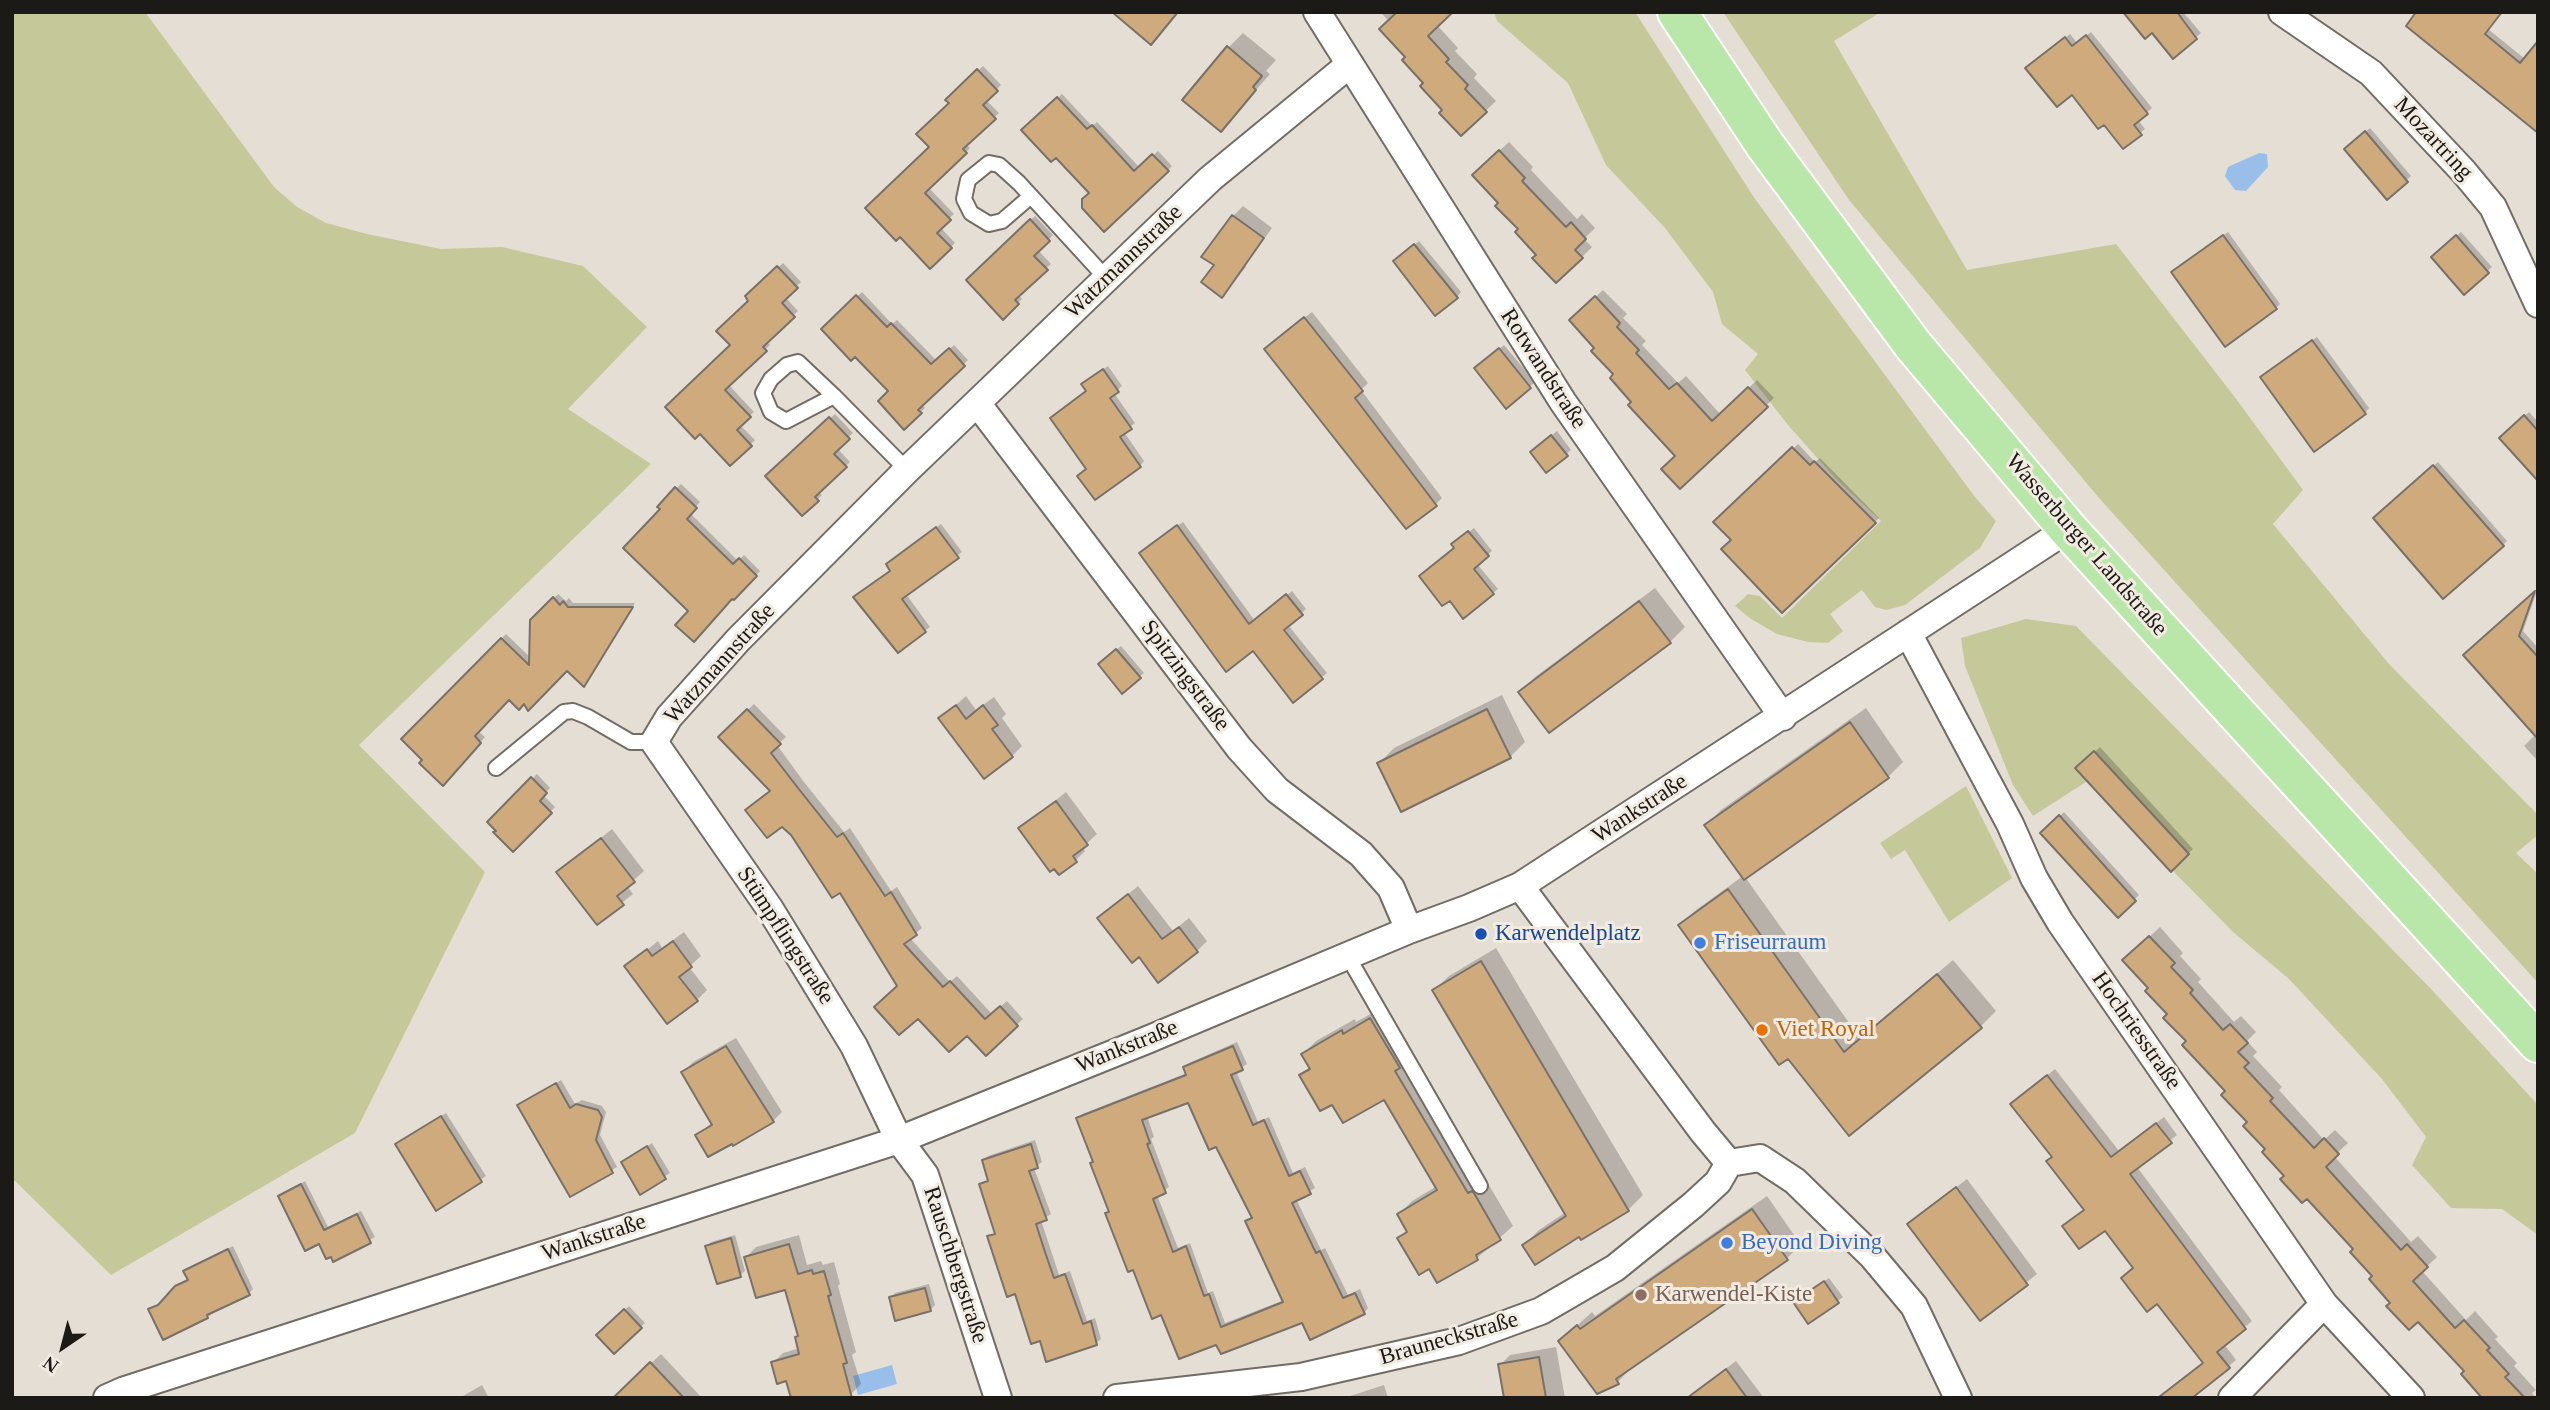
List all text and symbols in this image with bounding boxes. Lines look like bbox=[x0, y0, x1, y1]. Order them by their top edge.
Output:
street label: Mozartring bbox=[2388, 92, 2478, 186]
street label: Watzmannstraße bbox=[1059, 199, 1189, 325]
street label: Rotwandstraße bbox=[1494, 304, 1592, 434]
street label: Wasserburger Landstraße bbox=[1999, 448, 2173, 642]
street label: Watzmannstraße bbox=[659, 598, 781, 730]
street label: Spitzingstraße bbox=[1134, 615, 1236, 737]
street label: Wankstraße bbox=[1587, 768, 1693, 850]
street label: Stümpflingstraße bbox=[730, 862, 840, 1010]
place label: Karwendelplatz bbox=[1495, 920, 1641, 948]
marker: Karwendelplatz bbox=[1473, 926, 1489, 942]
place label: Friseurraum bbox=[1714, 929, 1826, 957]
marker: Friseurraum bbox=[1692, 935, 1708, 951]
street label: Hochriesstraße bbox=[2085, 967, 2187, 1095]
street label: Wankstraße bbox=[1072, 1014, 1182, 1080]
place label: Viet Royal bbox=[1776, 1016, 1875, 1044]
marker: Viet Royal bbox=[1754, 1022, 1770, 1038]
street label: Rauschbergstraße bbox=[917, 1183, 993, 1347]
street label: Wankstraße bbox=[538, 1208, 650, 1268]
place label: Beyond Diving bbox=[1741, 1229, 1882, 1257]
marker: Beyond Diving bbox=[1719, 1235, 1735, 1251]
place label: Karwendel-Kiste bbox=[1655, 1281, 1812, 1309]
marker: Karwendel-Kiste bbox=[1633, 1287, 1649, 1303]
street label: Brauneckstraße bbox=[1376, 1306, 1522, 1372]
north arrow bbox=[28, 1312, 98, 1382]
text: N bbox=[39, 1352, 62, 1377]

